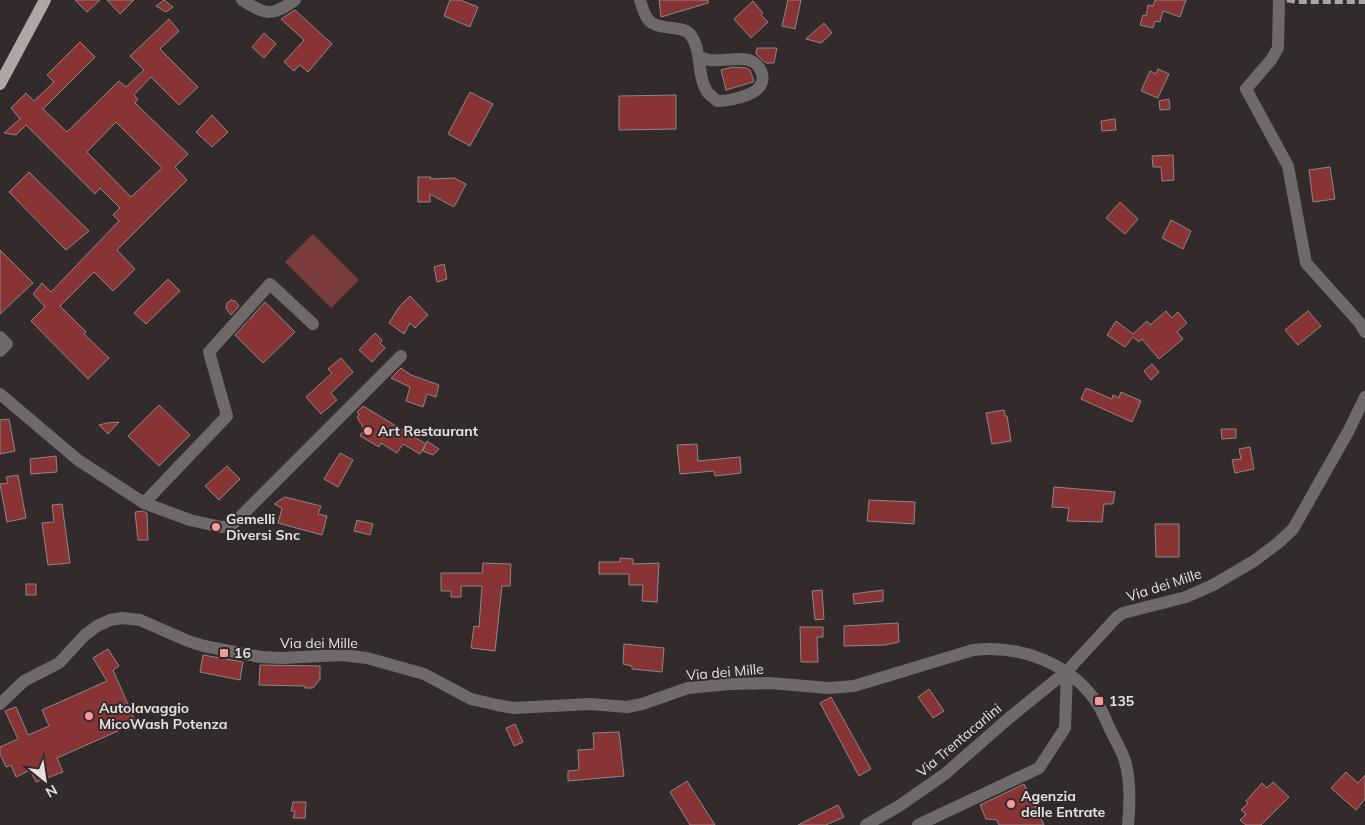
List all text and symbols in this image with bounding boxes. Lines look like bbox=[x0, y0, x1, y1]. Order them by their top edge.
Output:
place label: Art Restaurant bbox=[378, 422, 479, 440]
marker: Art Restaurant bbox=[362, 425, 374, 437]
place label: Gemelli Diversi Snc bbox=[226, 510, 300, 544]
marker: Gemelli Diversi Snc bbox=[210, 521, 222, 533]
street label: Via dei Mille bbox=[1124, 564, 1204, 606]
street label: Via dei Mille bbox=[280, 634, 358, 652]
place label: 16 bbox=[234, 644, 251, 662]
marker: 16 bbox=[218, 647, 230, 659]
street label: Via dei Mille bbox=[685, 660, 765, 684]
place label: 135 bbox=[1109, 692, 1134, 710]
marker: 135 bbox=[1093, 695, 1105, 707]
place label: Autolavaggio MicoWash Potenza bbox=[99, 699, 227, 733]
street label: Via Trentacarlini bbox=[913, 699, 1005, 781]
marker: Autolavaggio MicoWash Potenza bbox=[83, 710, 95, 722]
north arrow bbox=[20, 755, 70, 805]
text: N bbox=[42, 781, 61, 802]
place label: Agenzia delle Entrate bbox=[1021, 787, 1106, 821]
marker: Agenzia delle Entrate bbox=[1005, 798, 1017, 810]

